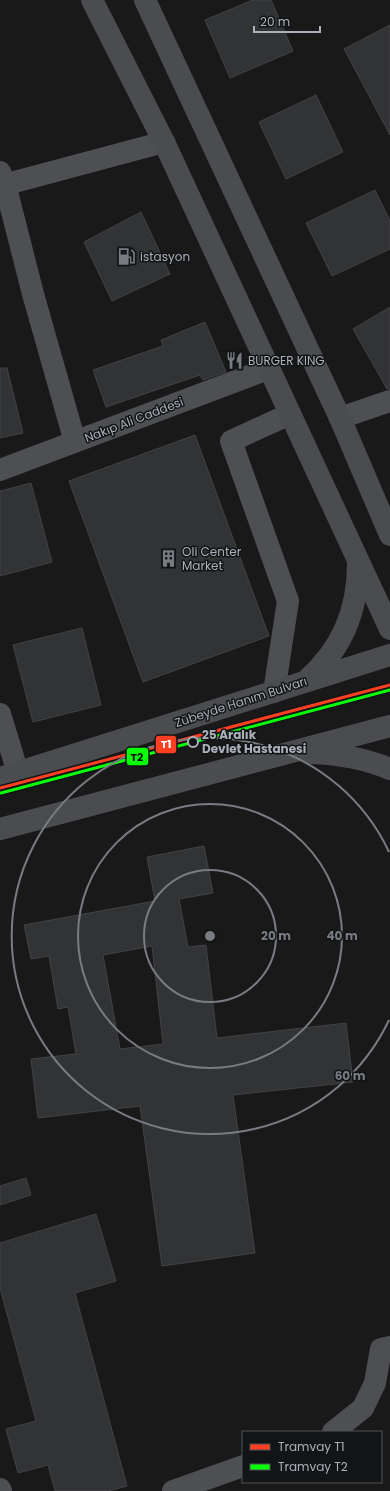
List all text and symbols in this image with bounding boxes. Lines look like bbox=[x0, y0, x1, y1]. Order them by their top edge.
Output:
scale bar bbox=[254, 8, 320, 34]
text: 20 m bbox=[260, 13, 290, 30]
fuel station icon: istasyon bbox=[117, 247, 137, 267]
place label: istasyon bbox=[140, 248, 190, 265]
restaurant icon: BURGER KING bbox=[225, 351, 245, 371]
place label: BURGER KING bbox=[248, 352, 325, 369]
street label: Nakıp Ali Caddesi bbox=[82, 393, 186, 446]
place label: Oli Center Market bbox=[182, 543, 242, 574]
building icon: Oli Center Market bbox=[159, 549, 179, 569]
street label: Zübeyde Hanım Bulvarı bbox=[173, 672, 309, 731]
place label: 25 Aralık Devlet Hastanesi bbox=[202, 726, 306, 757]
line badge: T1 bbox=[155, 735, 177, 754]
text: T1 bbox=[161, 736, 171, 752]
marker: 25 Aralık Devlet Hastanesi bbox=[187, 736, 199, 748]
line badge: T2 bbox=[126, 747, 149, 766]
text: T2 bbox=[131, 749, 143, 765]
text: 20 m bbox=[261, 927, 291, 944]
text: 40 m bbox=[326, 927, 358, 944]
centre of rings bbox=[203, 929, 217, 943]
text: 60 m bbox=[335, 1067, 366, 1084]
legend bbox=[242, 1431, 382, 1483]
text: Tramvay T1 bbox=[278, 1438, 345, 1455]
text: Tramvay T2 bbox=[278, 1458, 348, 1475]

